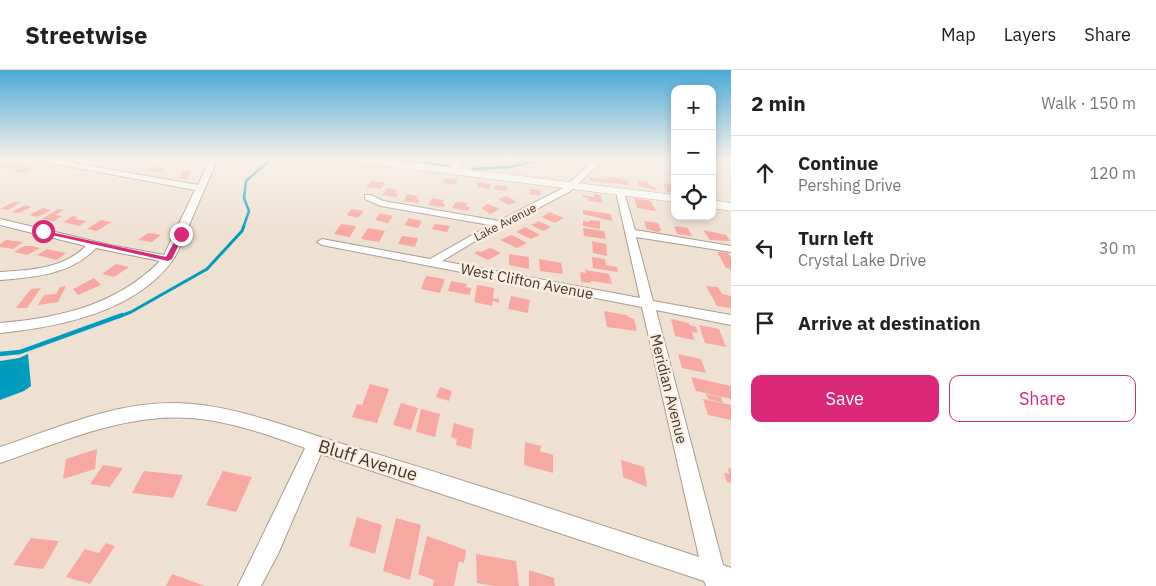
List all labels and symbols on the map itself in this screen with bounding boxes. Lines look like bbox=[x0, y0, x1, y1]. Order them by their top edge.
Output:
street label: Lake Avenue bbox=[471, 200, 539, 244]
route start bbox=[32, 220, 55, 243]
route end bbox=[170, 223, 193, 246]
street label: West Clifton Avenue bbox=[459, 259, 595, 303]
street label: Meridian Avenue bbox=[646, 332, 692, 446]
street label: Bluff Avenue bbox=[315, 434, 421, 486]

